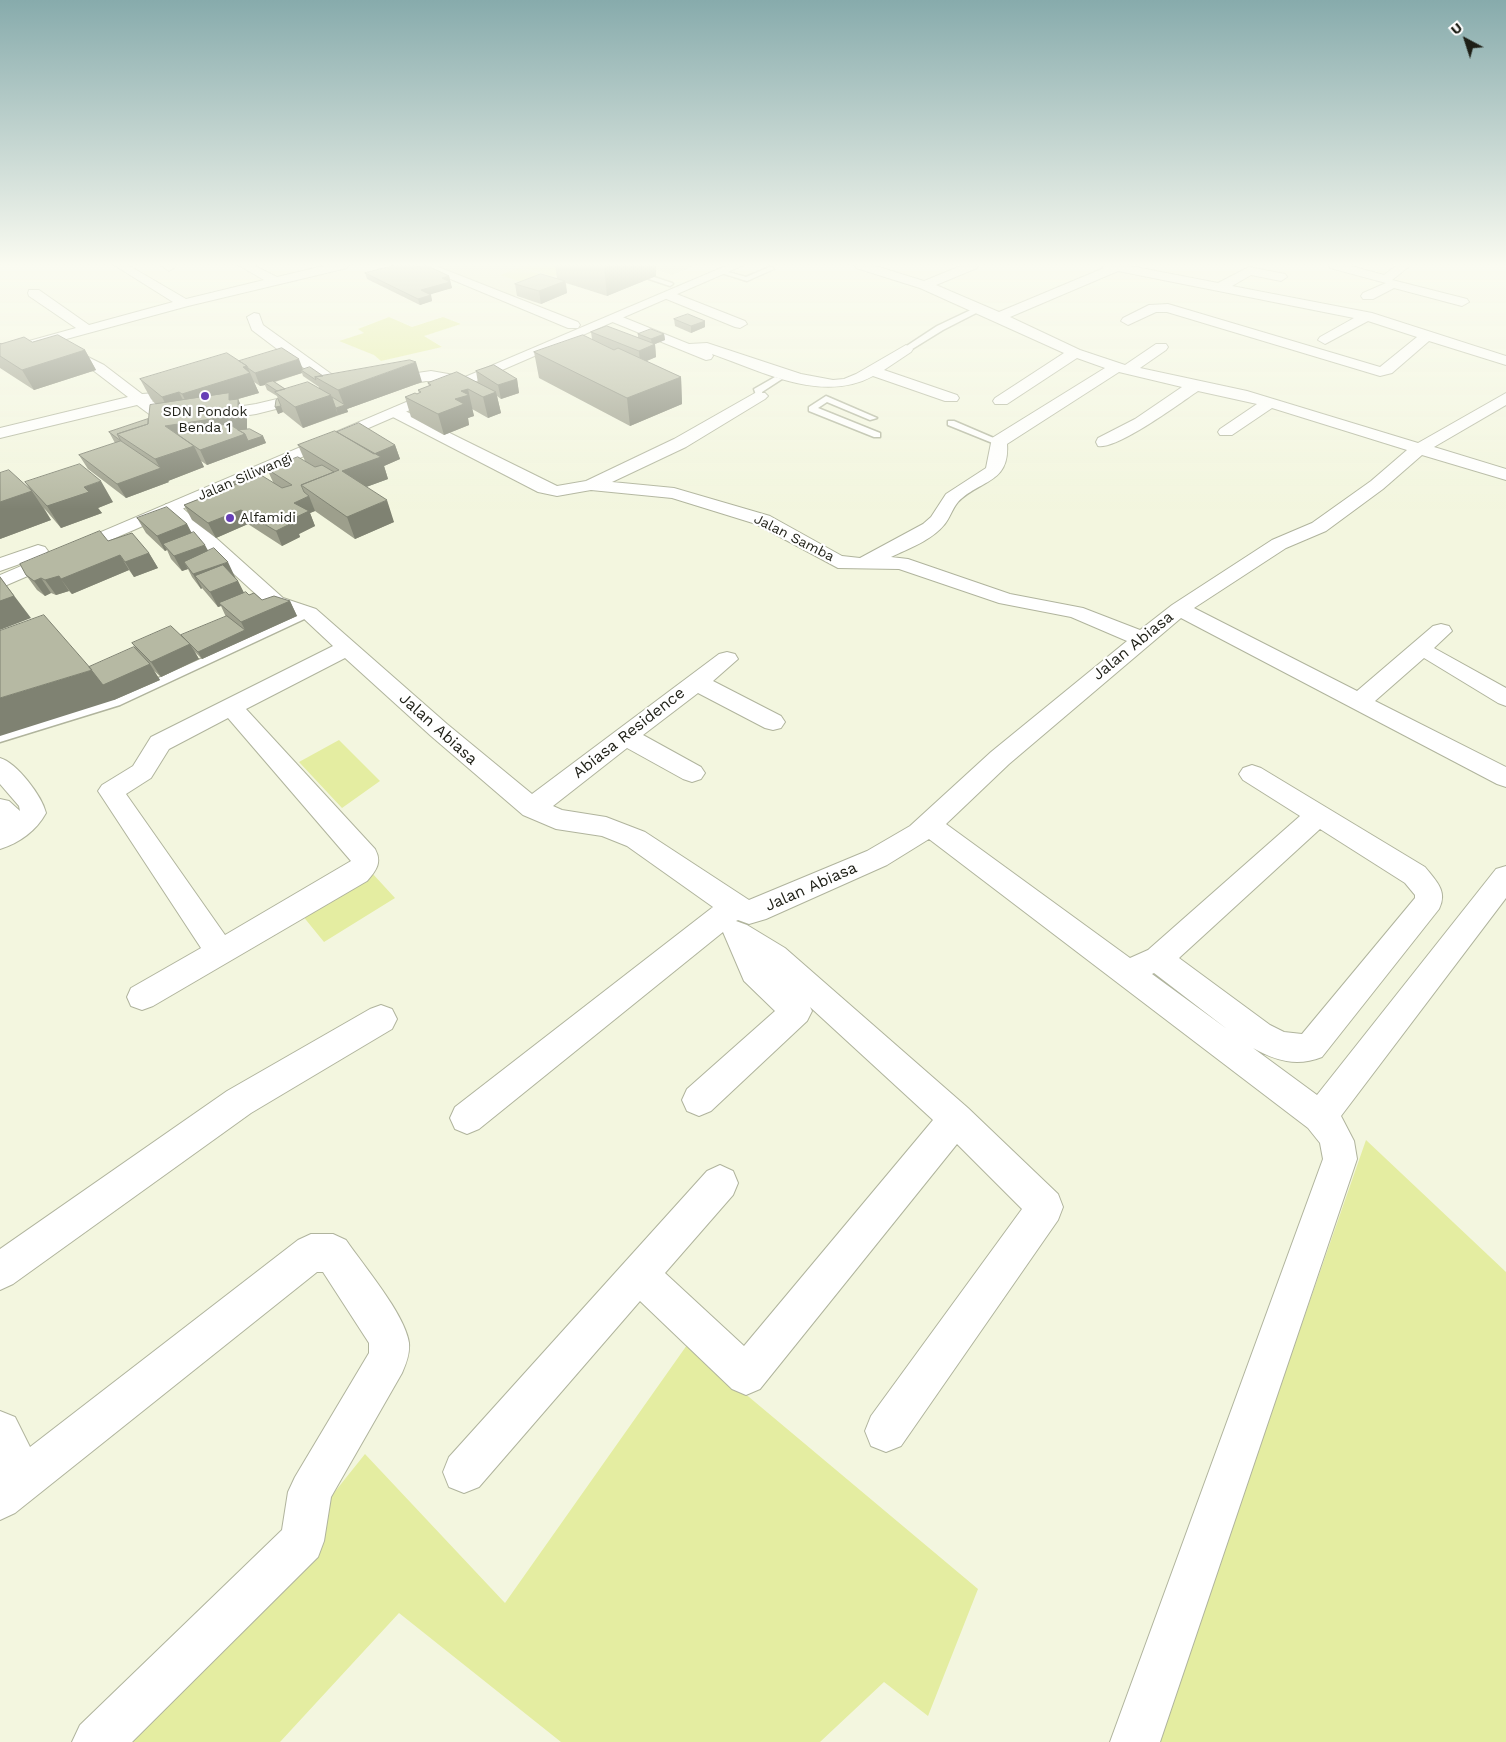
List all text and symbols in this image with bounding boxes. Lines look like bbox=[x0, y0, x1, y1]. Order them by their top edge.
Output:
north arrow bbox=[1441, 15, 1491, 65]
text: U bbox=[1447, 19, 1465, 38]
marker: SDN Pondok Benda 1 bbox=[199, 390, 211, 402]
place label: SDN Pondok Benda 1 bbox=[163, 404, 247, 437]
street label: Jalan Siliwangi bbox=[195, 449, 295, 505]
place label: Alfamidi bbox=[240, 510, 296, 526]
street label: Jalan Samba bbox=[751, 511, 837, 565]
marker: Alfamidi bbox=[224, 512, 236, 524]
street label: Jalan Abiasa bbox=[1089, 608, 1177, 684]
street label: Abiasa Residence bbox=[569, 683, 689, 783]
street label: Jalan Abiasa bbox=[395, 689, 481, 769]
street label: Jalan Abiasa bbox=[762, 858, 860, 916]

